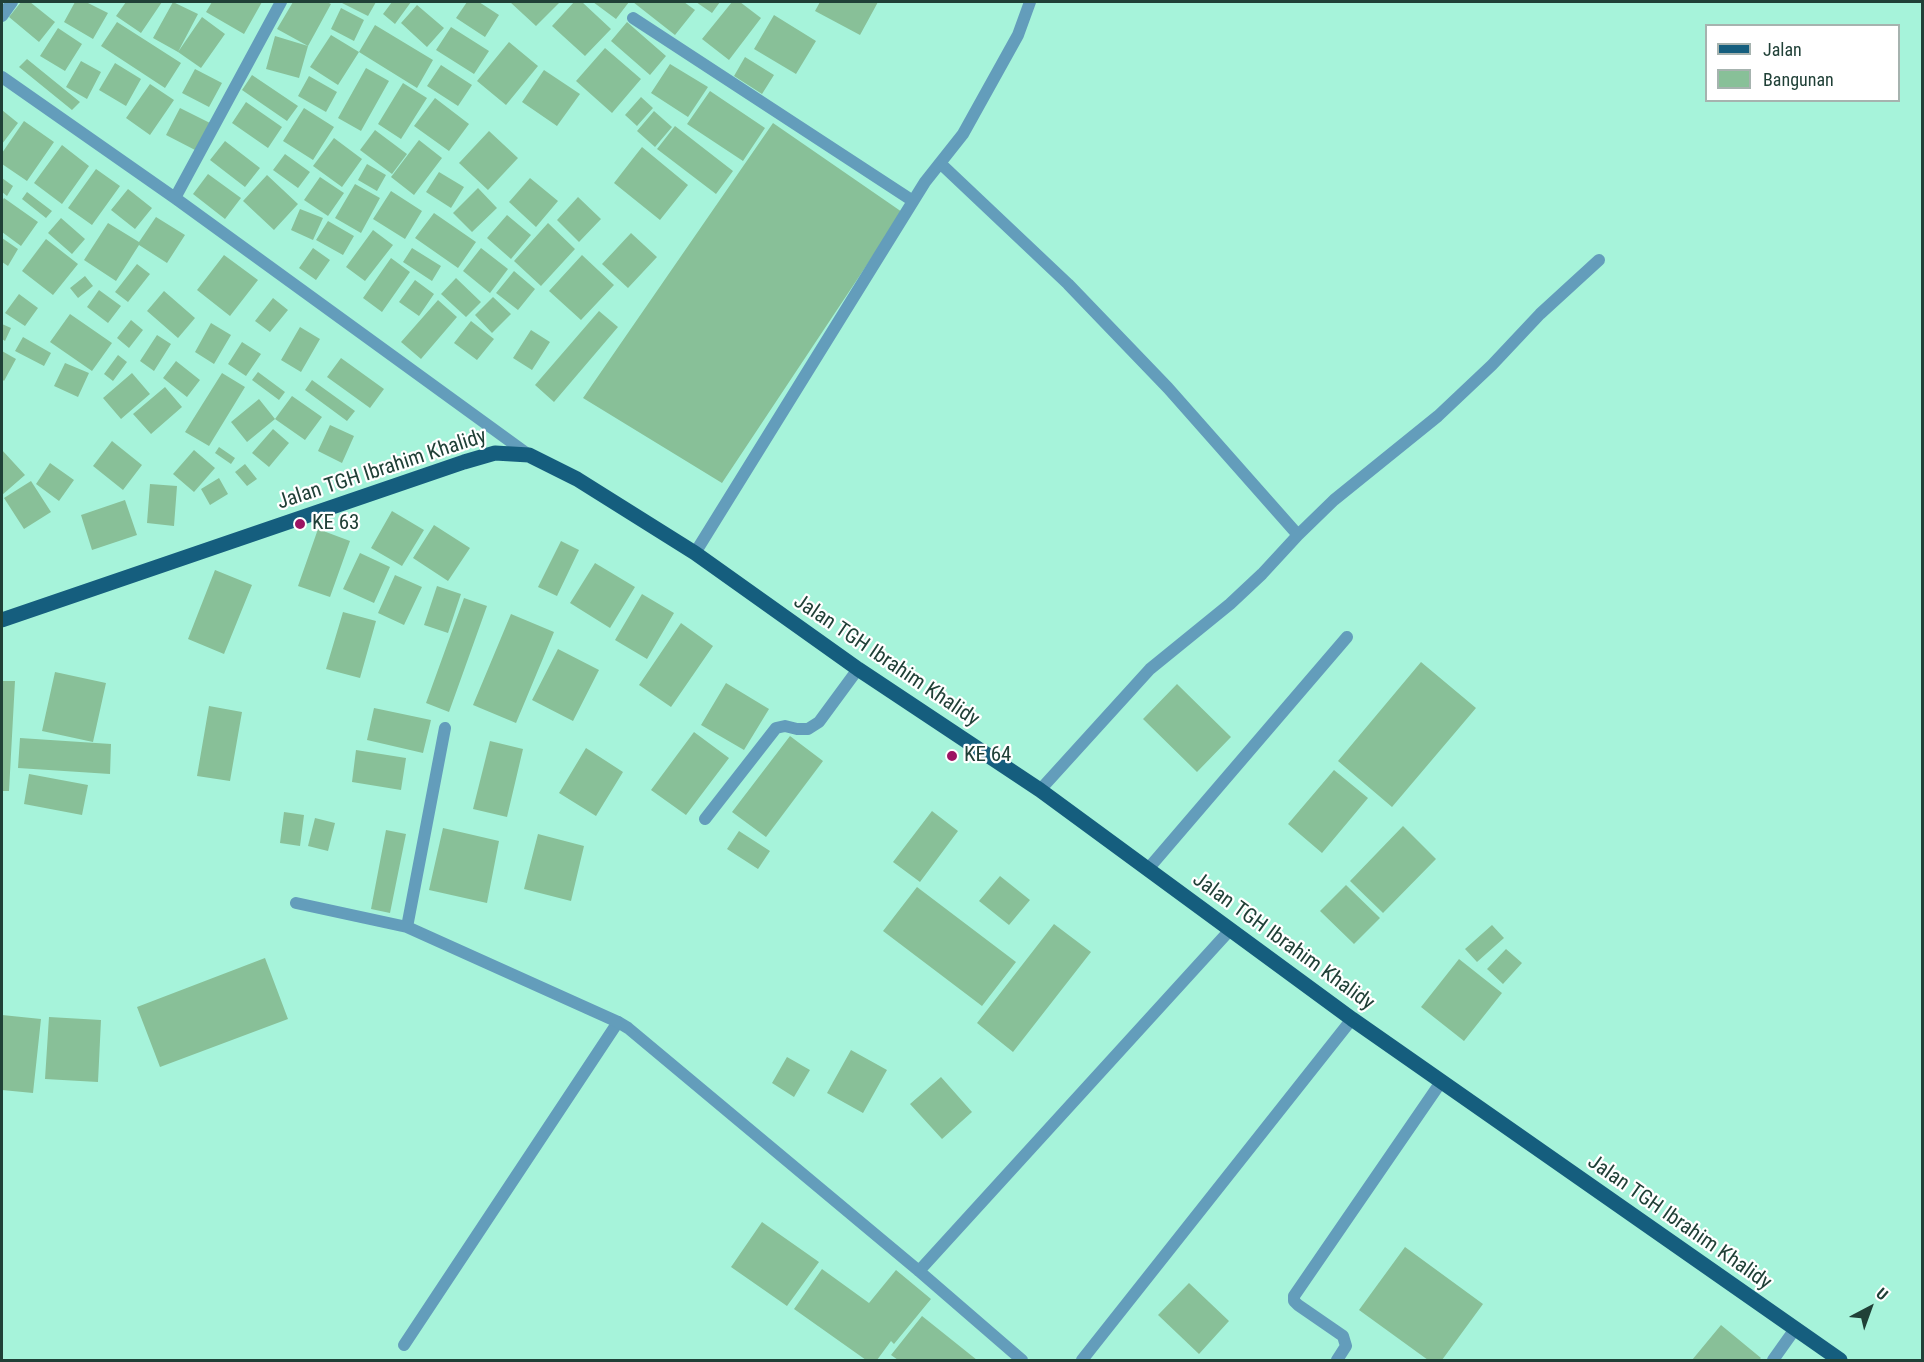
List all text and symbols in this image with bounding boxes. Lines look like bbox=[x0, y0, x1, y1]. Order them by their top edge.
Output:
legend bbox=[1705, 24, 1900, 102]
text: Jalan bbox=[1763, 39, 1802, 60]
text: Bangunan bbox=[1763, 69, 1834, 90]
street label: Jalan TGH Ibrahim Khalidy bbox=[274, 424, 490, 516]
place label: KE 63 bbox=[312, 511, 359, 537]
marker: KE 63 bbox=[293, 517, 307, 531]
street label: Jalan TGH Ibrahim Khalidy bbox=[788, 589, 984, 733]
place label: KE 64 bbox=[964, 743, 1011, 769]
marker: KE 64 bbox=[945, 749, 959, 763]
street label: Jalan TGH Ibrahim Khalidy bbox=[1187, 868, 1379, 1016]
street label: Jalan TGH Ibrahim Khalidy bbox=[1582, 1150, 1776, 1296]
north arrow bbox=[1840, 1278, 1900, 1338]
text: U bbox=[1872, 1284, 1892, 1304]

